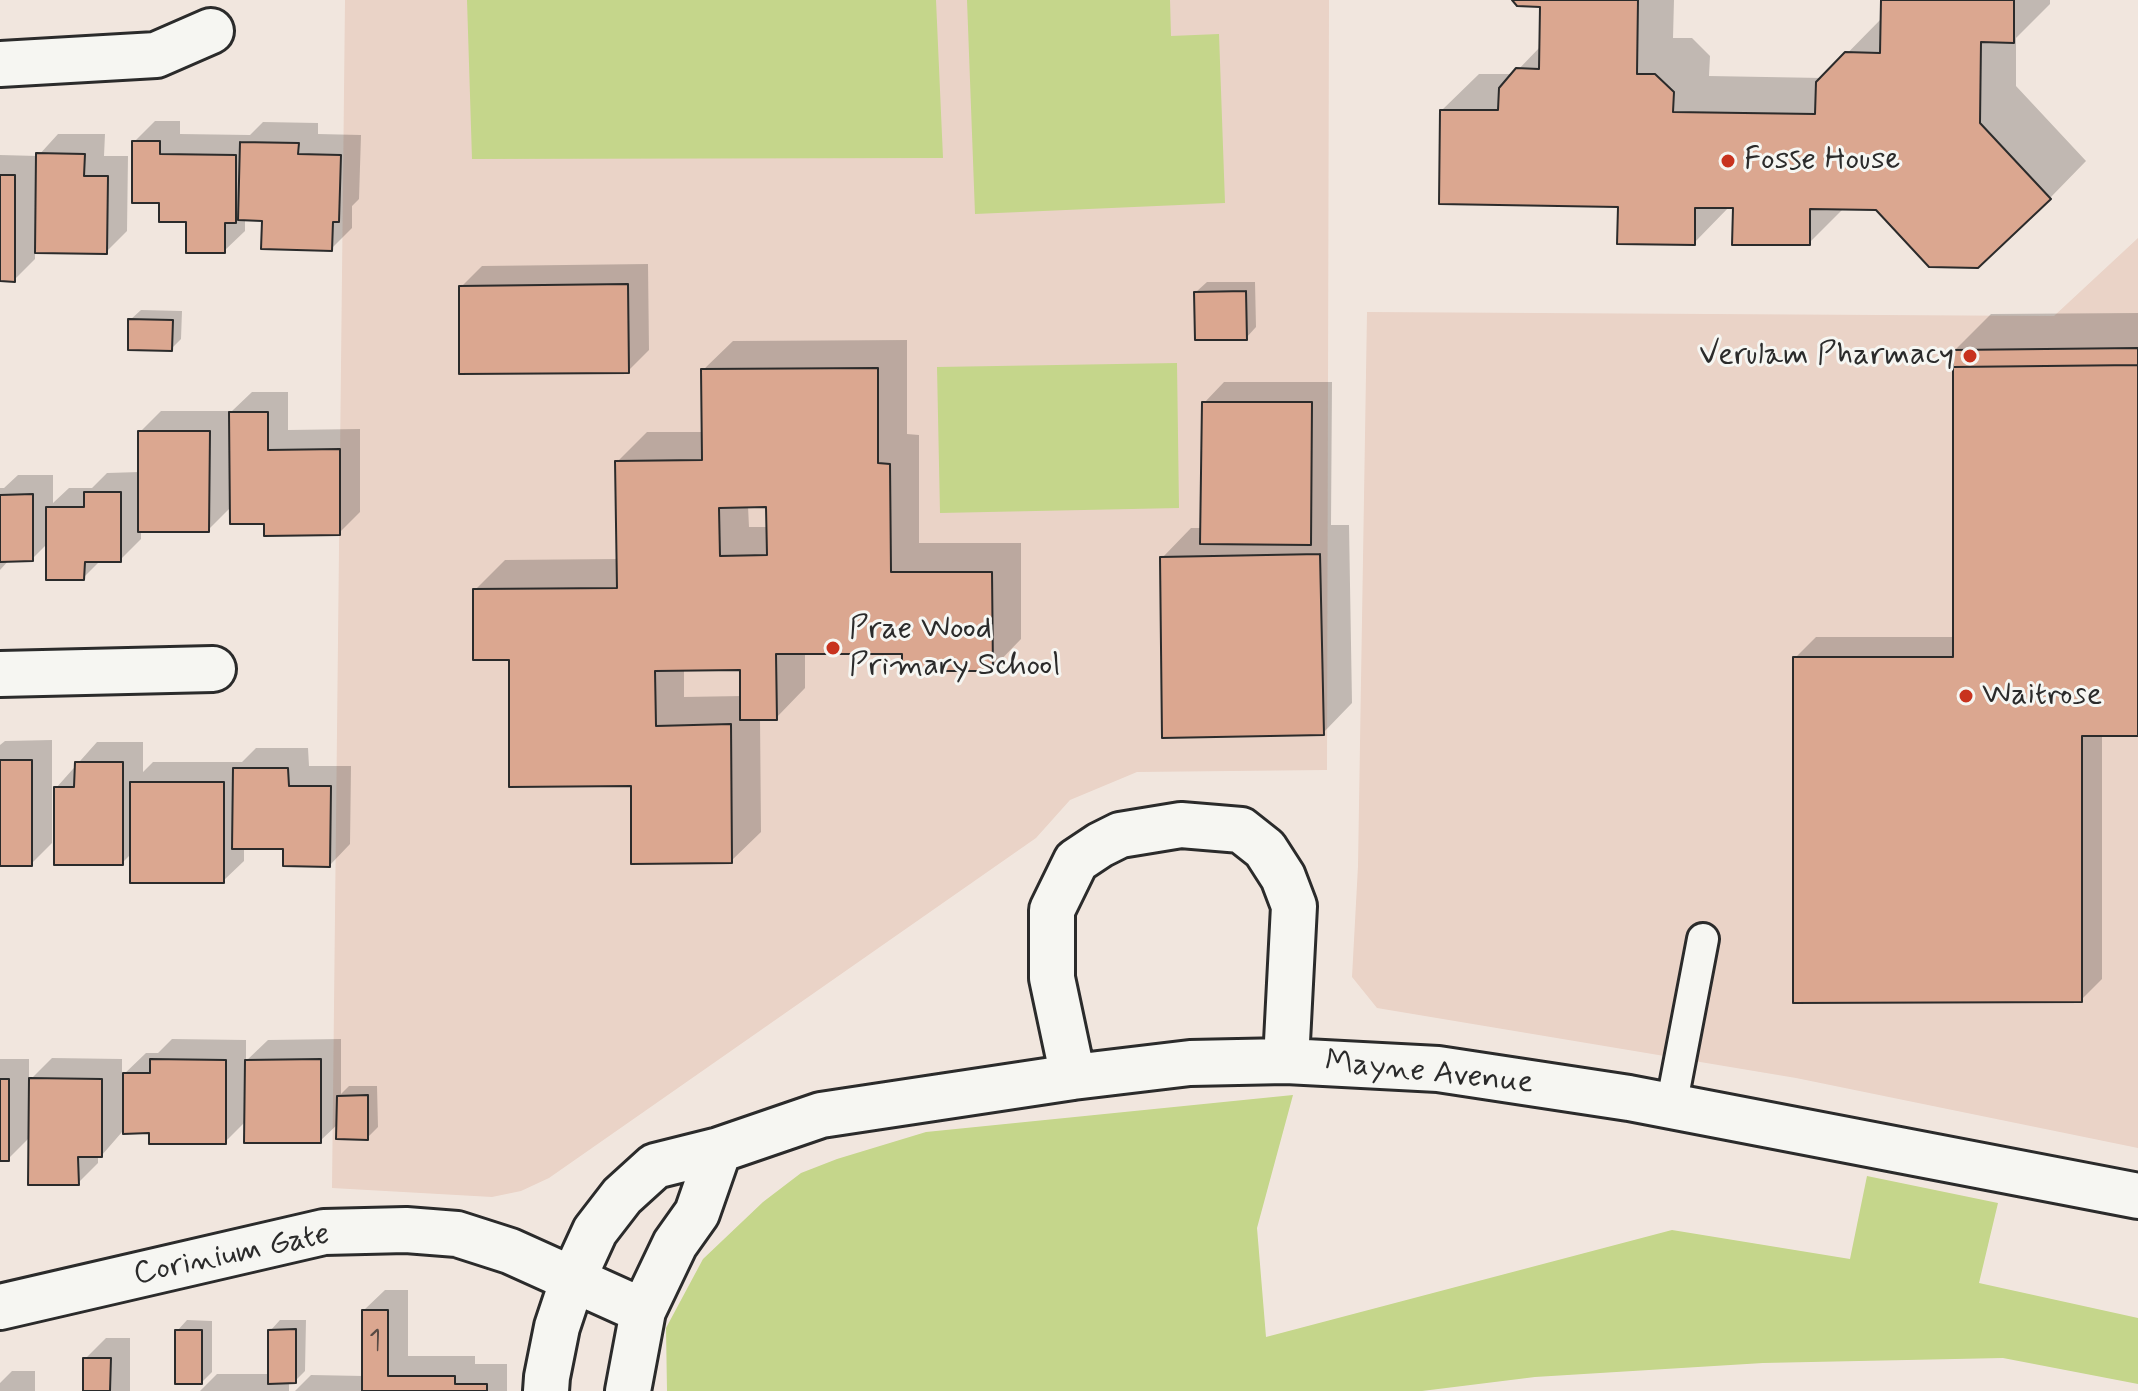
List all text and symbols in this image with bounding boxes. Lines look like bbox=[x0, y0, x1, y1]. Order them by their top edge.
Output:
place label: Fosse House bbox=[1744, 142, 1900, 180]
marker: Fosse House bbox=[1719, 152, 1737, 170]
place label: Verulam Pharmacy bbox=[1699, 337, 1954, 375]
marker: Verulam Pharmacy bbox=[1961, 347, 1979, 365]
place label: Prae Wood Primary School bbox=[849, 611, 1060, 686]
marker: Prae Wood Primary School bbox=[824, 639, 842, 657]
place label: Waitrose bbox=[1982, 677, 2102, 715]
marker: Waitrose bbox=[1957, 687, 1975, 705]
street label: Mayne Avenue bbox=[1323, 1044, 1535, 1104]
street label: Corinium Gate bbox=[130, 1216, 334, 1296]
house number: 1 bbox=[369, 1326, 381, 1360]

